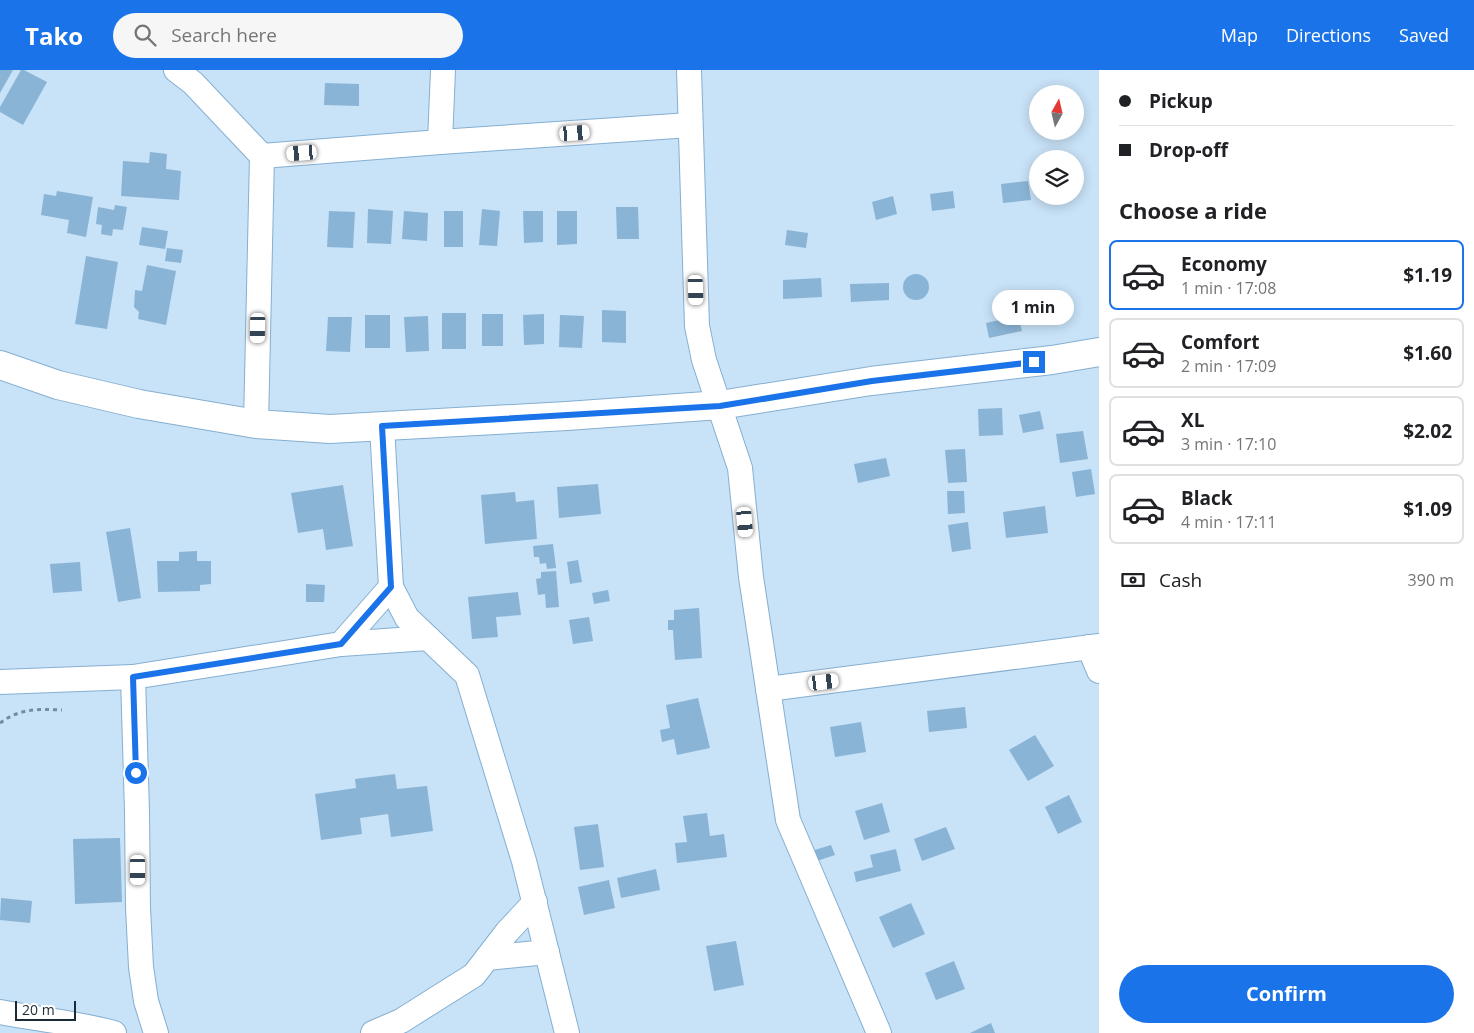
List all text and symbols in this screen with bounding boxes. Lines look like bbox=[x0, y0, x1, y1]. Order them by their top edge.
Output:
search box bbox=[113, 13, 463, 58]
text: Tako bbox=[25, 19, 83, 52]
icon: search bbox=[131, 21, 159, 49]
text: Search here bbox=[171, 22, 277, 48]
text: Map bbox=[1221, 23, 1258, 47]
text: Directions bbox=[1286, 23, 1371, 47]
text: Saved bbox=[1399, 23, 1449, 47]
north arrow bbox=[1029, 85, 1084, 140]
map controls bbox=[1029, 85, 1084, 205]
text: Pickup bbox=[1149, 88, 1213, 114]
car bbox=[559, 124, 590, 142]
text: Drop-off bbox=[1149, 137, 1228, 163]
car bbox=[286, 144, 317, 162]
button: layers bbox=[1029, 150, 1084, 205]
text: Choose a ride bbox=[1119, 195, 1267, 225]
text: Economy bbox=[1181, 251, 1267, 277]
icon: car bbox=[1121, 253, 1166, 298]
text: $1.19 bbox=[1403, 262, 1452, 288]
car bbox=[687, 275, 704, 305]
text: 1 min · 17:08 bbox=[1181, 277, 1276, 299]
callout: 1 min bbox=[993, 290, 1075, 324]
text: 1 min bbox=[1011, 296, 1055, 318]
car bbox=[250, 313, 265, 343]
text: Comfort bbox=[1181, 329, 1260, 355]
icon: car bbox=[1121, 331, 1166, 376]
text: $1.60 bbox=[1403, 340, 1452, 366]
route end bbox=[1023, 351, 1045, 373]
text: 2 min · 17:09 bbox=[1181, 355, 1276, 377]
text: XL bbox=[1181, 407, 1204, 433]
icon: car bbox=[1121, 409, 1166, 454]
text: $2.02 bbox=[1403, 418, 1452, 444]
text: 3 min · 17:10 bbox=[1181, 433, 1276, 455]
text: Black bbox=[1181, 485, 1233, 511]
icon: car bbox=[1121, 487, 1166, 532]
text: $1.09 bbox=[1403, 496, 1452, 522]
car bbox=[736, 506, 753, 538]
text: 4 min · 17:11 bbox=[1181, 511, 1276, 533]
icon: cash bbox=[1119, 566, 1147, 594]
text: Cash bbox=[1159, 567, 1202, 593]
text: 390 m bbox=[1408, 569, 1454, 591]
car bbox=[808, 673, 839, 691]
route start bbox=[125, 762, 147, 784]
car bbox=[130, 855, 145, 885]
button: Confirm bbox=[1119, 965, 1454, 1023]
scale bar bbox=[15, 998, 76, 1021]
text: 20 m bbox=[22, 1000, 55, 1019]

